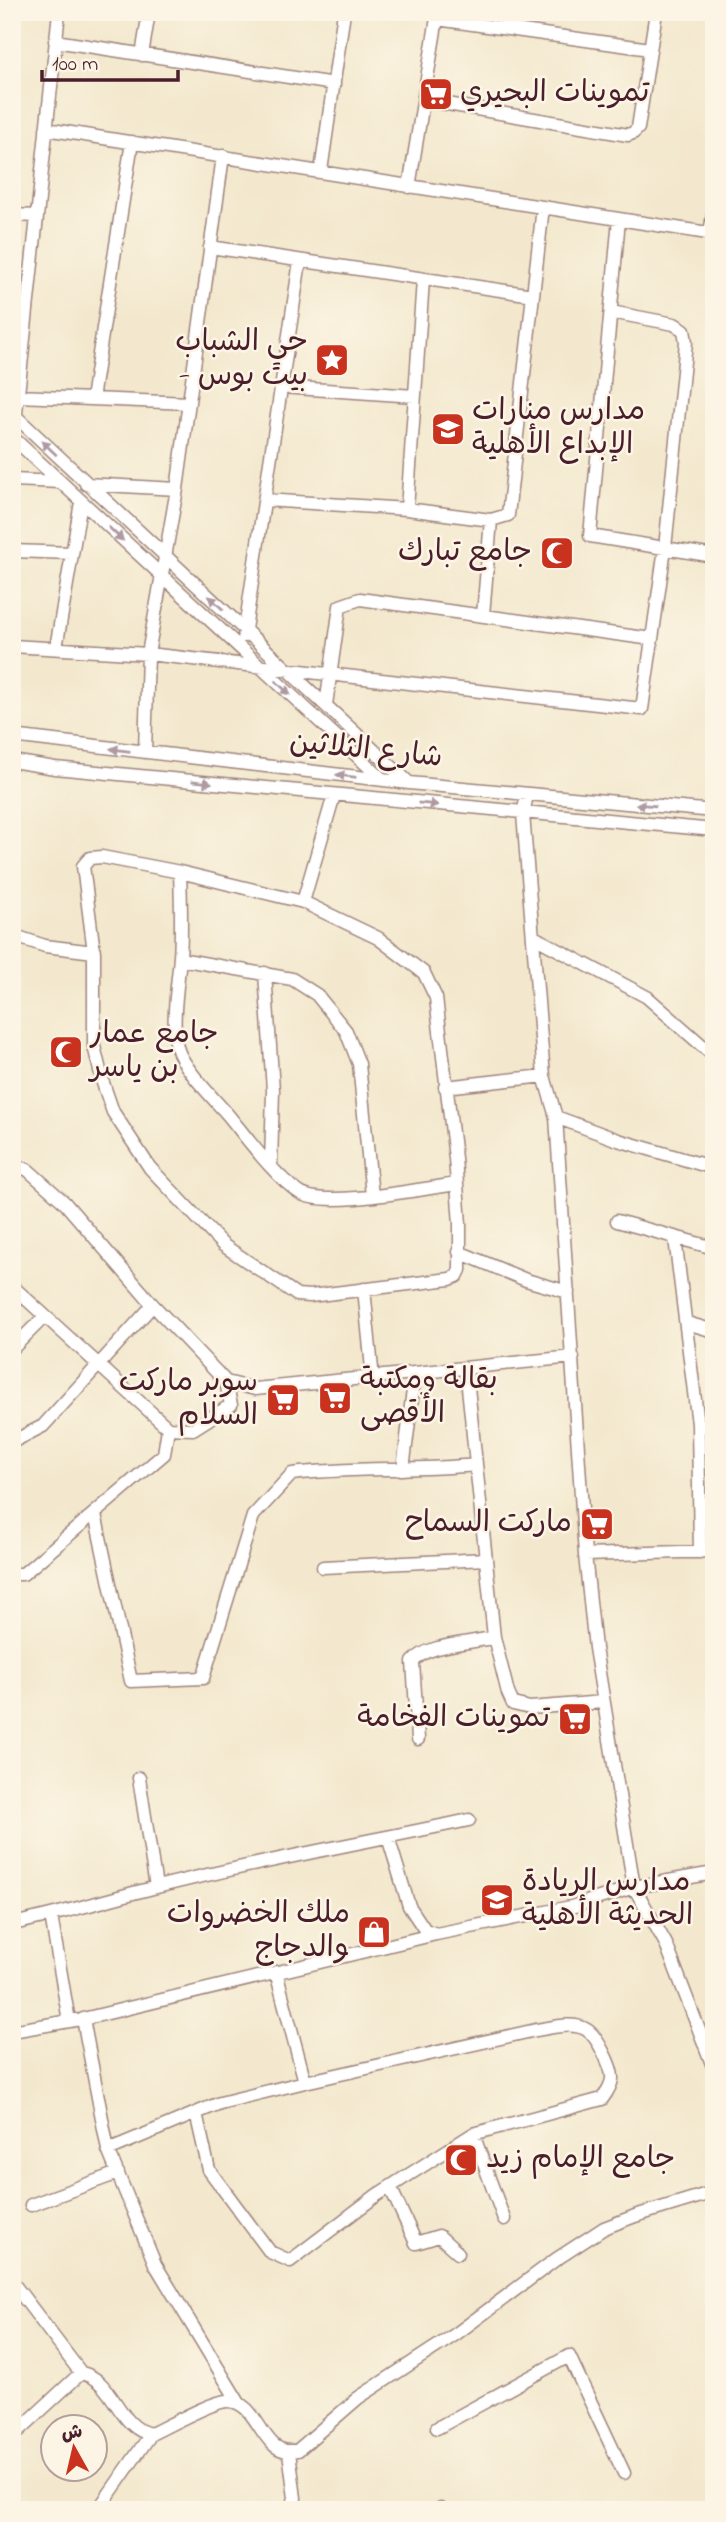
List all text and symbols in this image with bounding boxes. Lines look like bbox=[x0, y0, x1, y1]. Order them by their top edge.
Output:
scale bar bbox=[42, 38, 178, 82]
text: 100 m bbox=[52, 50, 98, 80]
place label: تموينات البحيري bbox=[460, 72, 650, 116]
supermarket icon: تموينات البحيري bbox=[417, 75, 455, 113]
place label: حي الشباب - بيت بوس bbox=[175, 321, 308, 399]
place icon: حي الشباب - بيت بوس bbox=[313, 341, 351, 379]
place label: مدارس منارات الإبداع الأهلية bbox=[472, 390, 645, 468]
school or university icon: مدارس منارات الإبداع الأهلية bbox=[429, 410, 467, 448]
one-way arrow bbox=[41, 440, 58, 456]
one-way arrow bbox=[107, 526, 125, 542]
place label: جامع تبارك bbox=[398, 531, 532, 575]
mosque icon: جامع تبارك bbox=[538, 534, 576, 572]
one-way arrow bbox=[208, 595, 225, 611]
one-way arrow bbox=[274, 680, 291, 696]
street label: شارع الثلاثين bbox=[287, 721, 445, 781]
one-way arrow bbox=[109, 744, 131, 755]
one-way arrow bbox=[335, 770, 357, 781]
one-way arrow bbox=[191, 777, 213, 788]
one-way arrow bbox=[417, 799, 439, 810]
one-way arrow bbox=[635, 799, 657, 810]
place label: جامع عمار بن ياسر bbox=[87, 1013, 219, 1091]
mosque icon: جامع عمار بن ياسر bbox=[47, 1033, 85, 1071]
place label: بقالة ومكتبة الأقصى bbox=[360, 1359, 498, 1437]
place label: سوبر ماركت السلام bbox=[119, 1361, 258, 1439]
supermarket icon: بقالة ومكتبة الأقصى bbox=[316, 1379, 354, 1417]
supermarket icon: سوبر ماركت السلام bbox=[264, 1381, 302, 1419]
place label: ماركت السماح bbox=[404, 1502, 572, 1546]
supermarket icon: ماركت السماح bbox=[578, 1505, 616, 1543]
place label: تموينات الفخامة bbox=[357, 1697, 550, 1741]
supermarket icon: تموينات الفخامة bbox=[556, 1700, 594, 1738]
place label: مدارس الريادة الحديثة الأهلية bbox=[522, 1861, 693, 1939]
school or university icon: مدارس الريادة الحديثة الأهلية bbox=[478, 1881, 516, 1919]
place label: ملك الخضروات والدجاج bbox=[167, 1893, 350, 1971]
shop icon: ملك الخضروات والدجاج bbox=[355, 1913, 393, 1951]
place label: جامع الإمام زيد bbox=[486, 2138, 675, 2182]
mosque icon: جامع الإمام زيد bbox=[442, 2141, 480, 2179]
north arrow bbox=[38, 2414, 108, 2484]
text: ش bbox=[60, 2419, 84, 2448]

